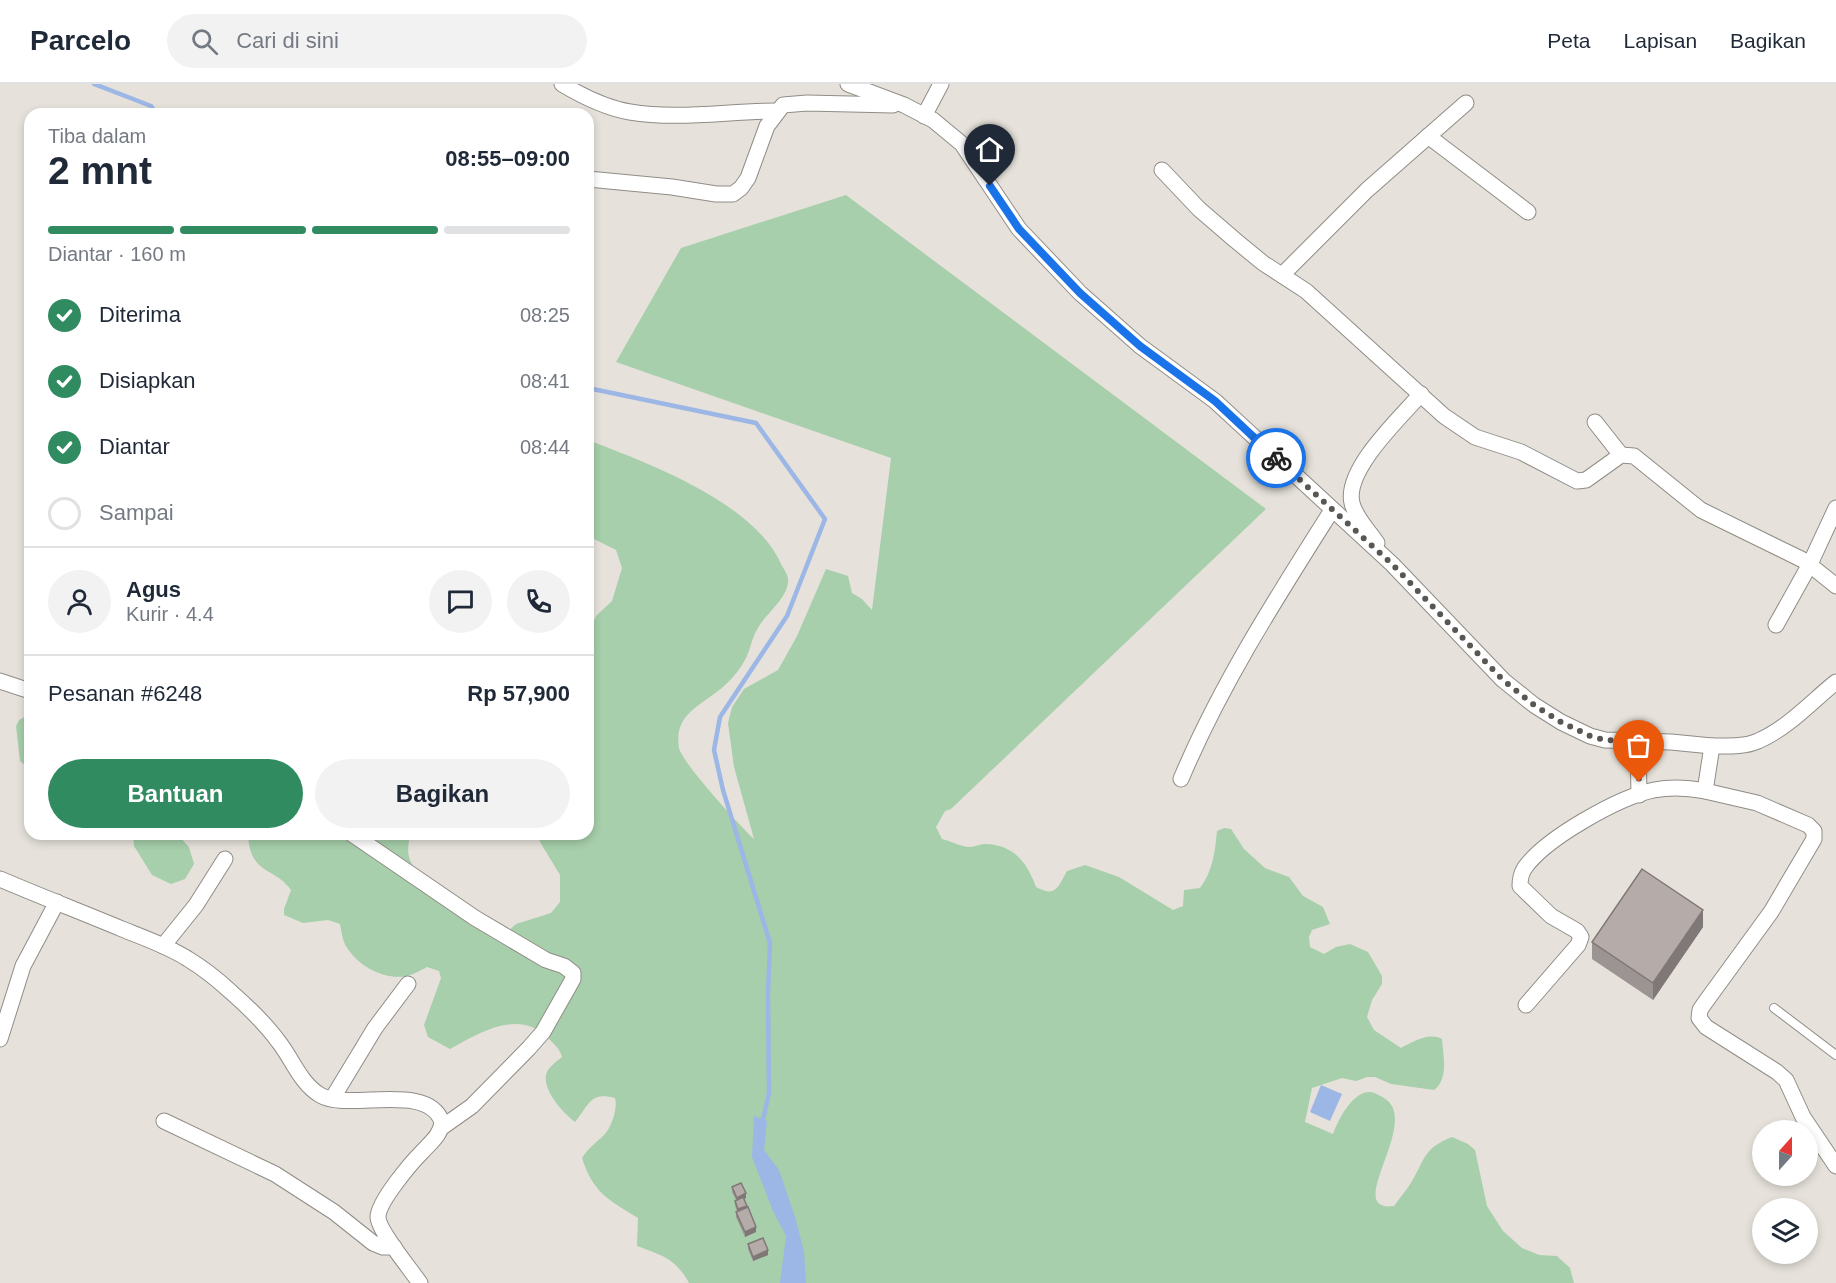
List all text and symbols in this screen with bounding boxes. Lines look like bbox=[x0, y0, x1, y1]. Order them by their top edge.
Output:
search box bbox=[167, 14, 587, 68]
text: Parcelo bbox=[30, 25, 131, 56]
icon: search bbox=[188, 25, 221, 58]
text: Cari di sini bbox=[236, 28, 339, 53]
text: Peta bbox=[1547, 29, 1591, 52]
text: Lapisan bbox=[1624, 29, 1697, 52]
text: Bagikan bbox=[1730, 29, 1806, 52]
pin bbox=[964, 124, 1015, 186]
text: Tiba dalam bbox=[48, 125, 146, 147]
icon: home bbox=[973, 133, 1006, 166]
text: 08:55–09:00 bbox=[445, 146, 570, 171]
text: 2 mnt bbox=[48, 149, 152, 192]
text: Diantar · 160 m bbox=[48, 243, 186, 265]
icon: check bbox=[48, 299, 81, 332]
text: Diterima bbox=[99, 302, 181, 327]
text: 08:25 bbox=[520, 304, 570, 326]
icon: check bbox=[48, 365, 81, 398]
text: Disiapkan bbox=[99, 368, 196, 393]
text: 08:41 bbox=[520, 370, 570, 392]
courier bbox=[1246, 428, 1306, 488]
icon: check bbox=[48, 431, 81, 464]
text: Diantar bbox=[99, 434, 170, 459]
text: 08:44 bbox=[520, 436, 570, 458]
icon: bike bbox=[1260, 442, 1293, 475]
text: Sampai bbox=[99, 500, 174, 525]
button: person bbox=[48, 570, 111, 633]
button: chat bbox=[429, 570, 492, 633]
button: phone bbox=[507, 570, 570, 633]
text: Agus bbox=[126, 577, 181, 602]
text: Kurir · 4.4 bbox=[126, 603, 214, 625]
text: Pesanan #6248 bbox=[48, 681, 202, 706]
text: Rp 57,900 bbox=[467, 681, 570, 706]
pin bbox=[1613, 720, 1664, 782]
icon: bag bbox=[1622, 729, 1655, 762]
button: Bantuan bbox=[48, 759, 303, 828]
button: Bagikan bbox=[315, 759, 570, 828]
north arrow bbox=[1752, 1120, 1818, 1186]
map controls bbox=[1752, 1120, 1818, 1264]
button: layers bbox=[1752, 1198, 1818, 1264]

